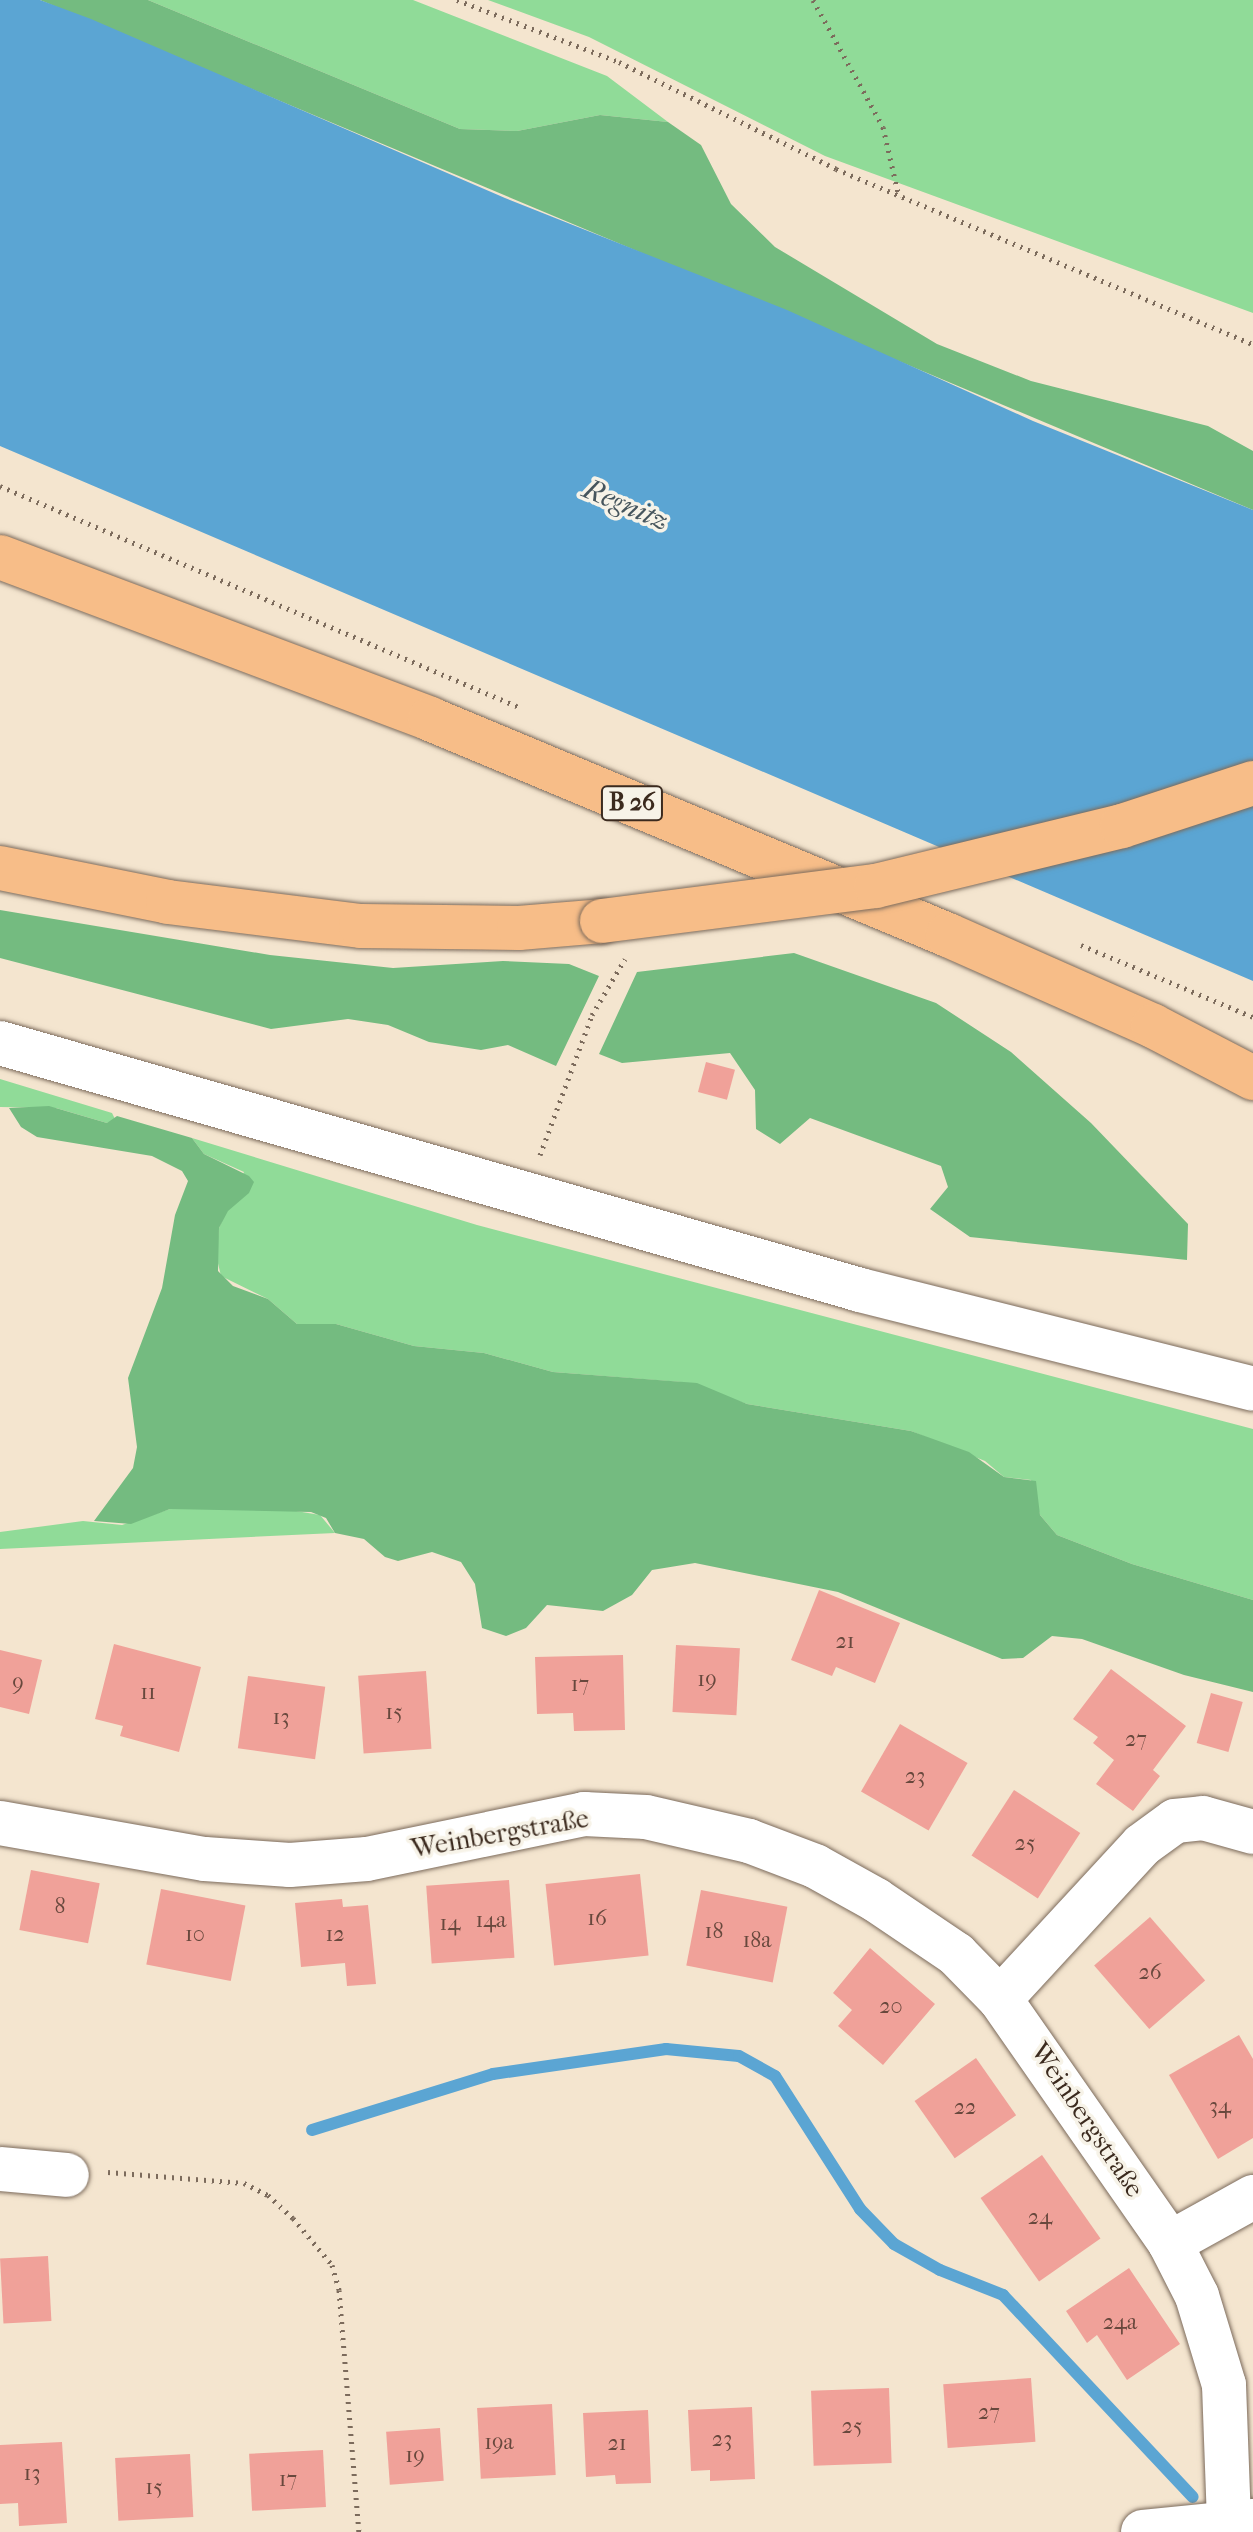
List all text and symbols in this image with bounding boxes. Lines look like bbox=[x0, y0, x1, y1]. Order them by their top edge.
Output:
water label: Regnitz bbox=[578, 472, 674, 538]
road number: B 26 bbox=[600, 783, 664, 823]
house number: 21 bbox=[835, 1629, 855, 1655]
house number: 19 bbox=[697, 1667, 717, 1693]
house number: 9 bbox=[12, 1670, 24, 1696]
house number: 17 bbox=[571, 1672, 589, 1698]
house number: 11 bbox=[140, 1680, 156, 1706]
house number: 15 bbox=[385, 1700, 403, 1726]
house number: 13 bbox=[273, 1705, 289, 1731]
house number: 27 bbox=[1125, 1727, 1147, 1753]
house number: 23 bbox=[905, 1764, 925, 1790]
street label: Weinbergstraße bbox=[409, 1803, 591, 1865]
house number: 25 bbox=[1015, 1831, 1035, 1857]
house number: 8 bbox=[54, 1894, 66, 1920]
house number: 16 bbox=[587, 1906, 607, 1932]
house number: 14a bbox=[475, 1908, 507, 1934]
house number: 14 bbox=[440, 1911, 460, 1937]
house number: 18 bbox=[705, 1919, 723, 1945]
house number: 10 bbox=[185, 1922, 205, 1948]
house number: 12 bbox=[325, 1922, 345, 1948]
house number: 18a bbox=[742, 1928, 772, 1954]
house number: 26 bbox=[1138, 1960, 1162, 1986]
house number: 20 bbox=[879, 1994, 903, 2020]
street label: Weinbergstraße bbox=[1024, 2037, 1150, 2203]
house number: 34 bbox=[1209, 2094, 1231, 2120]
house number: 22 bbox=[954, 2095, 976, 2121]
house number: 24 bbox=[1028, 2205, 1052, 2231]
house number: 24a bbox=[1103, 2310, 1137, 2336]
house number: 27 bbox=[978, 2400, 1000, 2426]
house number: 25 bbox=[842, 2414, 862, 2440]
house number: 23 bbox=[712, 2427, 732, 2453]
house number: 19a bbox=[484, 2430, 514, 2456]
house number: 21 bbox=[607, 2431, 627, 2457]
house number: 19 bbox=[405, 2443, 425, 2469]
house number: 13 bbox=[24, 2461, 40, 2487]
house number: 17 bbox=[279, 2467, 297, 2493]
house number: 15 bbox=[145, 2475, 163, 2501]

